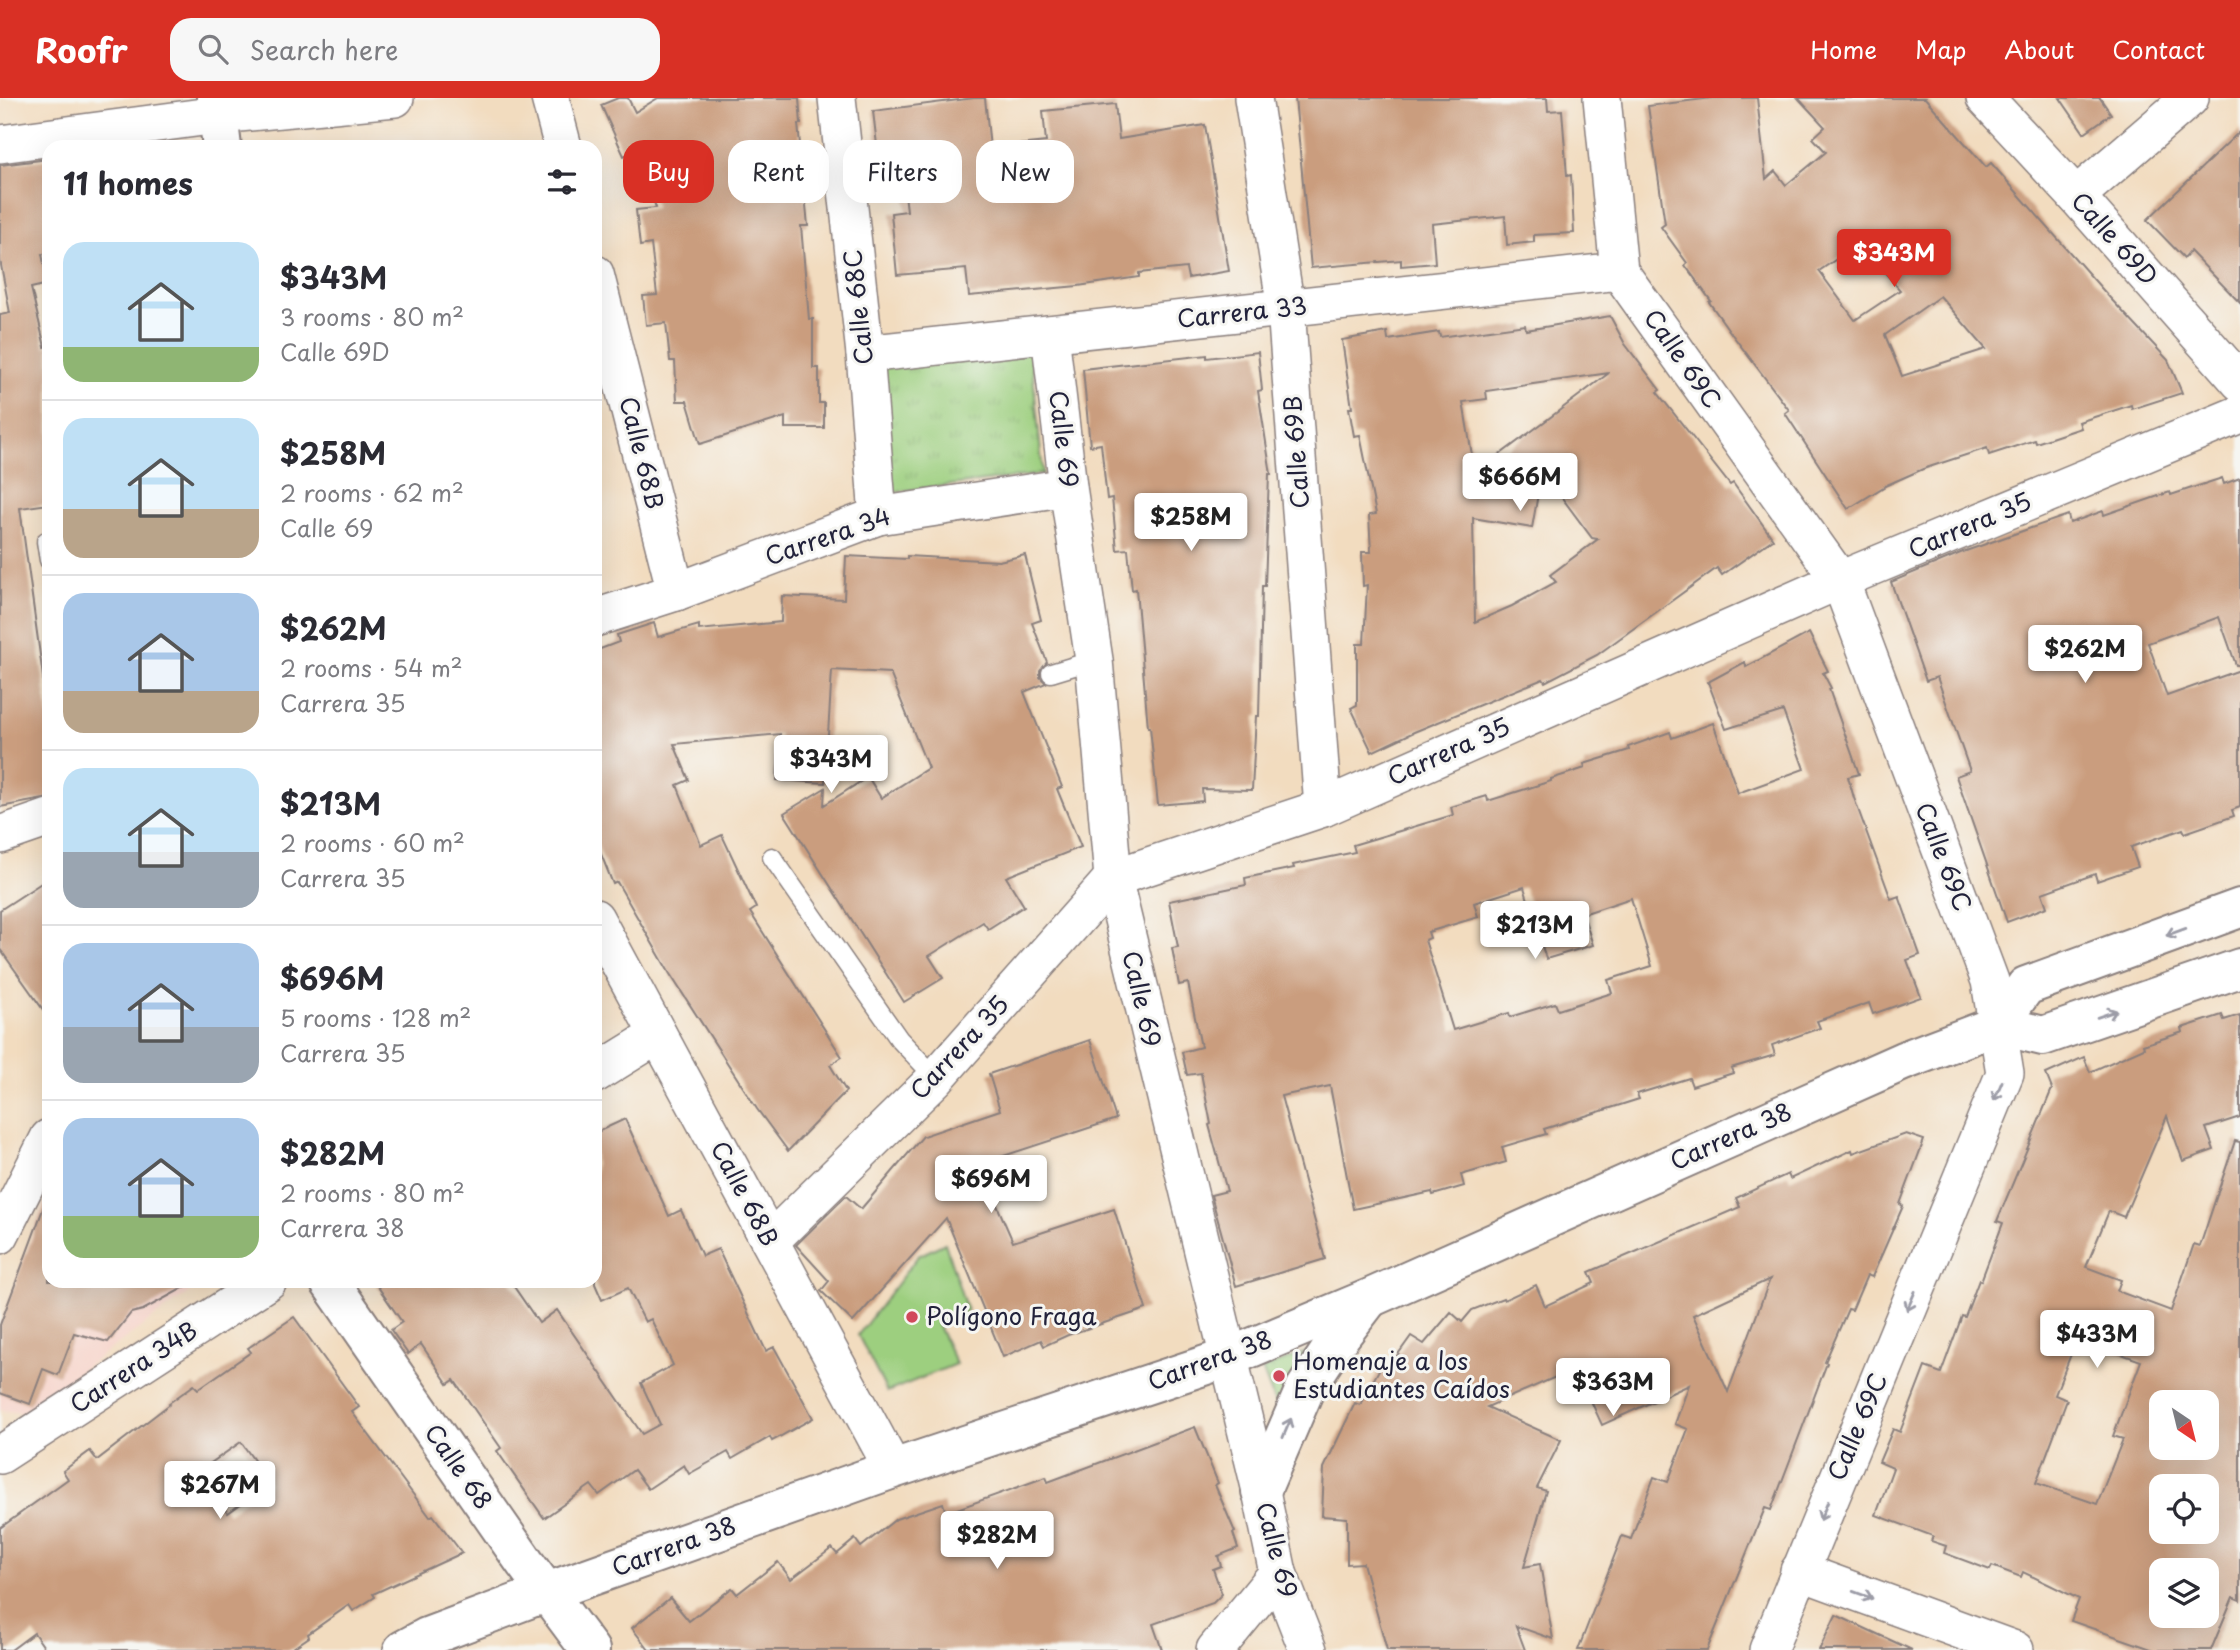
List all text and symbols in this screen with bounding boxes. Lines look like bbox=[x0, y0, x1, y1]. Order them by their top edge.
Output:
search box bbox=[170, 18, 660, 81]
text: Roofr bbox=[35, 24, 128, 74]
icon: search bbox=[194, 30, 232, 68]
text: Search here bbox=[250, 30, 398, 69]
text: Home bbox=[1810, 31, 1877, 67]
text: Map bbox=[1915, 31, 1966, 67]
text: About bbox=[2004, 31, 2074, 67]
text: Contact bbox=[2112, 31, 2205, 67]
chip: Buy bbox=[623, 140, 714, 203]
chip: Rent bbox=[728, 140, 829, 203]
chip: Filters bbox=[843, 140, 962, 203]
chip: New bbox=[976, 140, 1074, 203]
text: 11 homes bbox=[63, 160, 193, 205]
icon: filters bbox=[543, 163, 581, 201]
street label: Calle 69D bbox=[2064, 183, 2167, 292]
pin: $343M bbox=[1845, 230, 1943, 289]
text: $343M bbox=[1853, 234, 1935, 269]
street label: Calle 68C bbox=[833, 248, 881, 367]
text: $343M bbox=[280, 254, 387, 299]
icon: home bbox=[119, 270, 203, 354]
street label: Carrera 33 bbox=[1175, 286, 1309, 336]
text: 3 rooms · 80 m² bbox=[280, 299, 464, 334]
street label: Calle 69C bbox=[1636, 301, 1731, 415]
text: Calle 69D bbox=[280, 334, 390, 369]
street label: Calle 69 bbox=[1041, 388, 1089, 489]
street label: Calle 68B bbox=[612, 392, 674, 513]
street label: Calle 69B bbox=[1273, 394, 1317, 510]
text: $258M bbox=[280, 430, 386, 475]
icon: home bbox=[119, 446, 203, 530]
pin: $666M bbox=[1471, 454, 1569, 513]
text: $666M bbox=[1479, 458, 1561, 493]
text: 2 rooms · 62 m² bbox=[280, 475, 464, 510]
street label: Carrera 35 bbox=[1902, 482, 2036, 566]
pin: $258M bbox=[1142, 494, 1240, 553]
street label: Carrera 34 bbox=[760, 497, 895, 573]
text: $258M bbox=[1150, 498, 1232, 533]
text: Calle 69 bbox=[280, 510, 373, 545]
text: $262M bbox=[280, 605, 387, 650]
icon: home bbox=[119, 621, 203, 705]
pin: $262M bbox=[2036, 626, 2134, 685]
text: $262M bbox=[2044, 630, 2126, 665]
text: 2 rooms · 54 m² bbox=[280, 650, 463, 685]
text: Carrera 35 bbox=[280, 685, 405, 720]
street label: Carrera 35 bbox=[1381, 707, 1515, 793]
pin: $343M bbox=[782, 736, 880, 795]
text: $343M bbox=[790, 740, 872, 775]
text: $213M bbox=[280, 780, 381, 825]
icon: home bbox=[119, 796, 203, 880]
street label: Calle 69C bbox=[1908, 797, 1982, 916]
text: 2 rooms · 60 m² bbox=[280, 825, 465, 860]
text: Carrera 35 bbox=[280, 860, 405, 895]
pin: $213M bbox=[1486, 902, 1584, 961]
text: $213M bbox=[1496, 906, 1574, 941]
one-way arrow bbox=[2165, 926, 2187, 939]
street label: Calle 69 bbox=[1114, 947, 1171, 1050]
text: $696M bbox=[280, 955, 384, 1000]
icon: home bbox=[119, 971, 203, 1055]
street label: Carrera 35 bbox=[901, 987, 1016, 1107]
text: 5 rooms · 128 m² bbox=[280, 1000, 471, 1035]
one-way arrow bbox=[2096, 1007, 2118, 1019]
text: Carrera 35 bbox=[280, 1035, 405, 1070]
one-way arrow bbox=[1991, 1080, 2004, 1101]
street label: Carrera 38 bbox=[1663, 1092, 1797, 1178]
text: $282M bbox=[280, 1130, 385, 1175]
street label: Calle 68B bbox=[703, 1134, 789, 1252]
icon: home bbox=[119, 1146, 203, 1230]
pin: $696M bbox=[942, 1156, 1040, 1215]
text: $696M bbox=[951, 1160, 1031, 1195]
text: 2 rooms · 80 m² bbox=[280, 1175, 465, 1210]
text: Carrera 38 bbox=[280, 1210, 405, 1245]
one-way arrow bbox=[1903, 1290, 1916, 1311]
place label: Polígono Fraga bbox=[926, 1297, 1097, 1333]
marker: Polígono Fraga bbox=[904, 1309, 920, 1325]
pin: $433M bbox=[2048, 1310, 2146, 1370]
street label: Carrera 34B bbox=[62, 1312, 204, 1421]
text: $433M bbox=[2056, 1315, 2138, 1350]
street label: Carrera 38 bbox=[1142, 1320, 1277, 1398]
place label: Homenaje a los Estudiantes Caídos bbox=[1293, 1342, 1510, 1406]
pin: $363M bbox=[1564, 1358, 1662, 1418]
text: $363M bbox=[1572, 1363, 1654, 1398]
street label: Calle 69C bbox=[1817, 1367, 1895, 1486]
marker: Homenaje a los Estudiantes Caídos bbox=[1271, 1368, 1287, 1384]
north arrow bbox=[2149, 1390, 2219, 1460]
map controls bbox=[2149, 1390, 2219, 1628]
street label: Calle 68 bbox=[417, 1416, 502, 1516]
one-way arrow bbox=[1281, 1418, 1294, 1439]
pin: $267M bbox=[171, 1462, 269, 1521]
text: $267M bbox=[180, 1466, 260, 1501]
button: locate bbox=[2149, 1474, 2219, 1544]
street label: Calle 69 bbox=[1248, 1498, 1308, 1601]
one-way arrow bbox=[1816, 1500, 1829, 1522]
street label: Carrera 38 bbox=[606, 1506, 741, 1584]
pin: $282M bbox=[948, 1512, 1046, 1571]
text: $282M bbox=[957, 1516, 1037, 1551]
button: layers bbox=[2149, 1558, 2219, 1628]
one-way arrow bbox=[1851, 1590, 1873, 1602]

